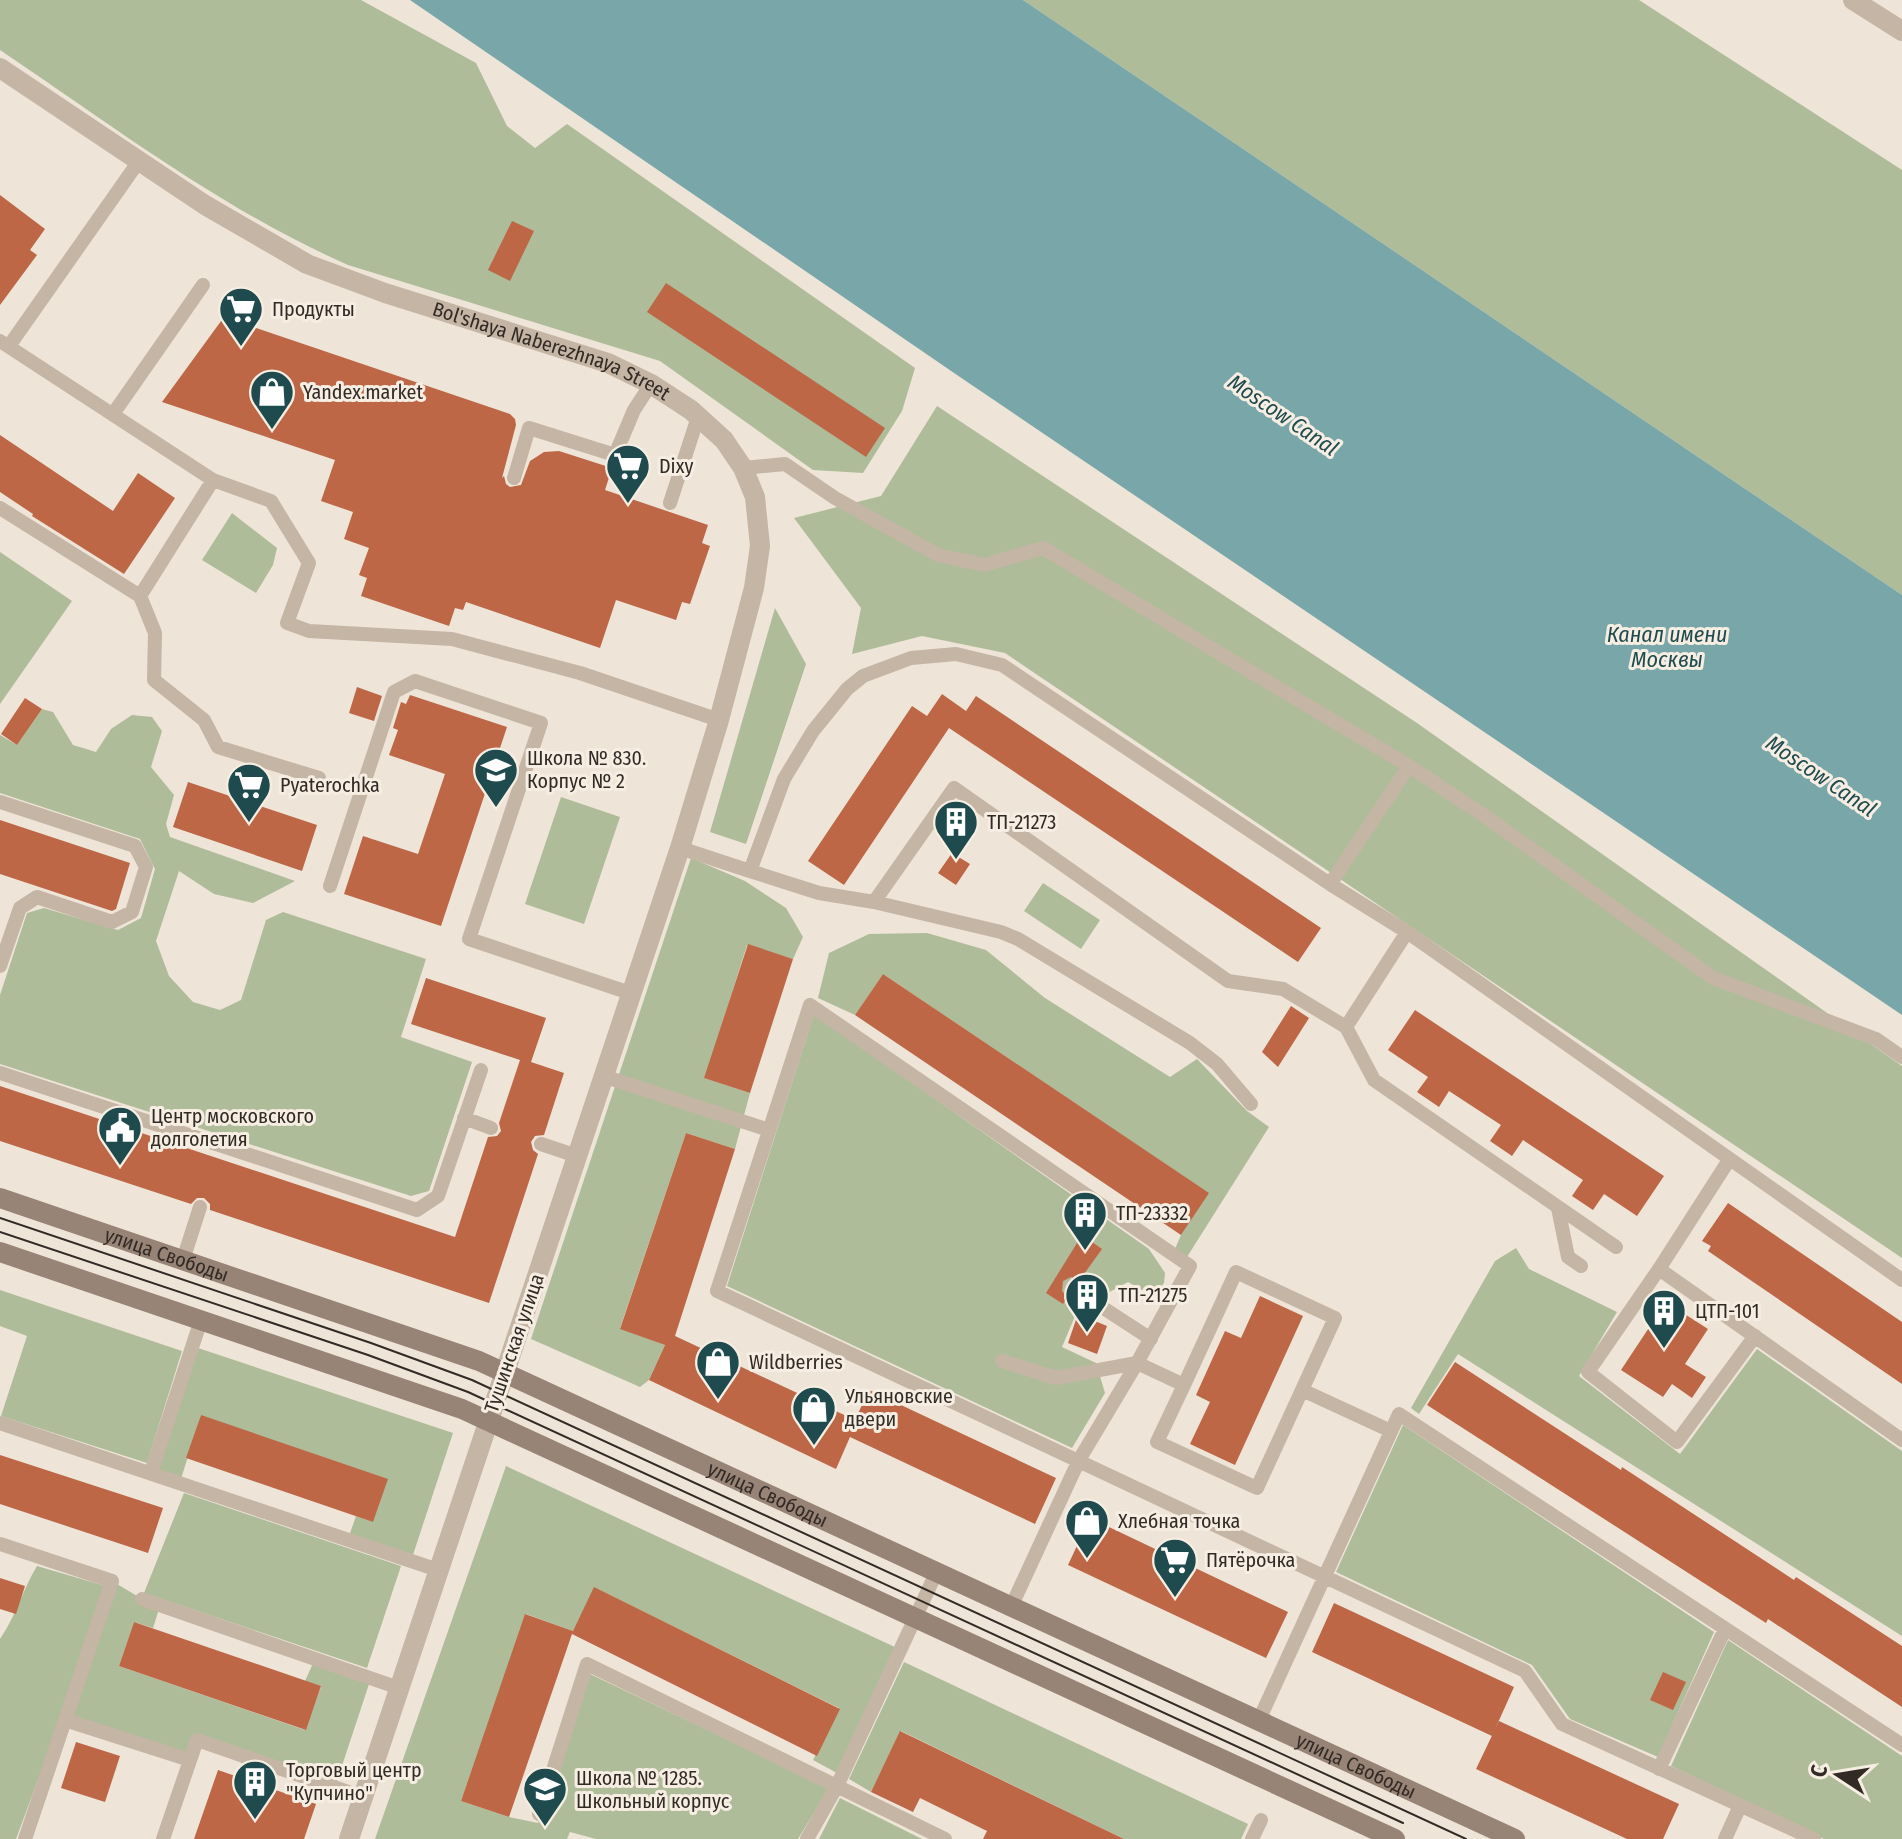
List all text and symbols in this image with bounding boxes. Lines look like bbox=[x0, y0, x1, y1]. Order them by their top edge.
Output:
supermarket icon: Продукты bbox=[217, 285, 265, 348]
place label: Продукты bbox=[272, 297, 355, 321]
street label: Bol'shaya Naberezhnaya Street bbox=[430, 297, 675, 406]
shop icon: Yandex.market bbox=[248, 368, 296, 431]
water label: Moscow Canal bbox=[1223, 368, 1343, 462]
place label: Yandex.market bbox=[303, 380, 423, 404]
supermarket icon: Dixy bbox=[604, 442, 652, 505]
place label: Dixy bbox=[659, 454, 693, 478]
water label: Канал имени Москвы bbox=[1607, 621, 1727, 673]
water label: Moscow Canal bbox=[1761, 729, 1881, 823]
school or university icon: Школа № 830. Корпус № 2 bbox=[472, 746, 520, 809]
place label: Школа № 830. Корпус № 2 bbox=[527, 746, 646, 793]
supermarket icon: Pyaterochka bbox=[225, 761, 273, 824]
place label: Pyaterochka bbox=[280, 773, 380, 797]
building icon: ТП-21273 bbox=[932, 798, 980, 861]
place label: ТП-21273 bbox=[987, 810, 1056, 834]
public building icon: Центр московского долголетия bbox=[96, 1104, 144, 1167]
place label: Центр московского долголетия bbox=[151, 1104, 314, 1151]
building icon: ТП-23332 bbox=[1061, 1189, 1109, 1252]
place label: ТП-23332 bbox=[1116, 1201, 1188, 1225]
street label: улица Свободы bbox=[102, 1223, 232, 1287]
street label: Тушинская улица bbox=[479, 1270, 549, 1416]
building icon: ТП-21275 bbox=[1063, 1271, 1111, 1334]
place label: ТП-21275 bbox=[1118, 1283, 1187, 1307]
building icon: ЦТП-101 bbox=[1640, 1287, 1688, 1350]
place label: ЦТП-101 bbox=[1695, 1299, 1760, 1323]
shop icon: Wildberries bbox=[694, 1338, 742, 1401]
place label: Wildberries bbox=[749, 1350, 843, 1374]
shop icon: Ульяновские двери bbox=[790, 1384, 838, 1447]
place label: Ульяновские двери bbox=[844, 1384, 953, 1431]
street label: улица Свободы bbox=[704, 1456, 832, 1532]
shop icon: Хлебная точка bbox=[1063, 1497, 1111, 1560]
place label: Хлебная точка bbox=[1118, 1509, 1240, 1533]
supermarket icon: Пятёрочка bbox=[1151, 1536, 1199, 1599]
place label: Пятёрочка bbox=[1206, 1548, 1295, 1572]
street label: улица Свободы bbox=[1292, 1728, 1420, 1804]
north arrow bbox=[1798, 1735, 1878, 1815]
building icon: Торговый центр "Купчино" bbox=[231, 1758, 279, 1821]
place label: Торговый центр "Купчино" bbox=[286, 1758, 422, 1805]
text: С bbox=[1805, 1762, 1833, 1779]
school or university icon: Школа № 1285. Школьный корпус bbox=[521, 1765, 569, 1828]
place label: Школа № 1285. Школьный корпус bbox=[576, 1766, 730, 1813]

